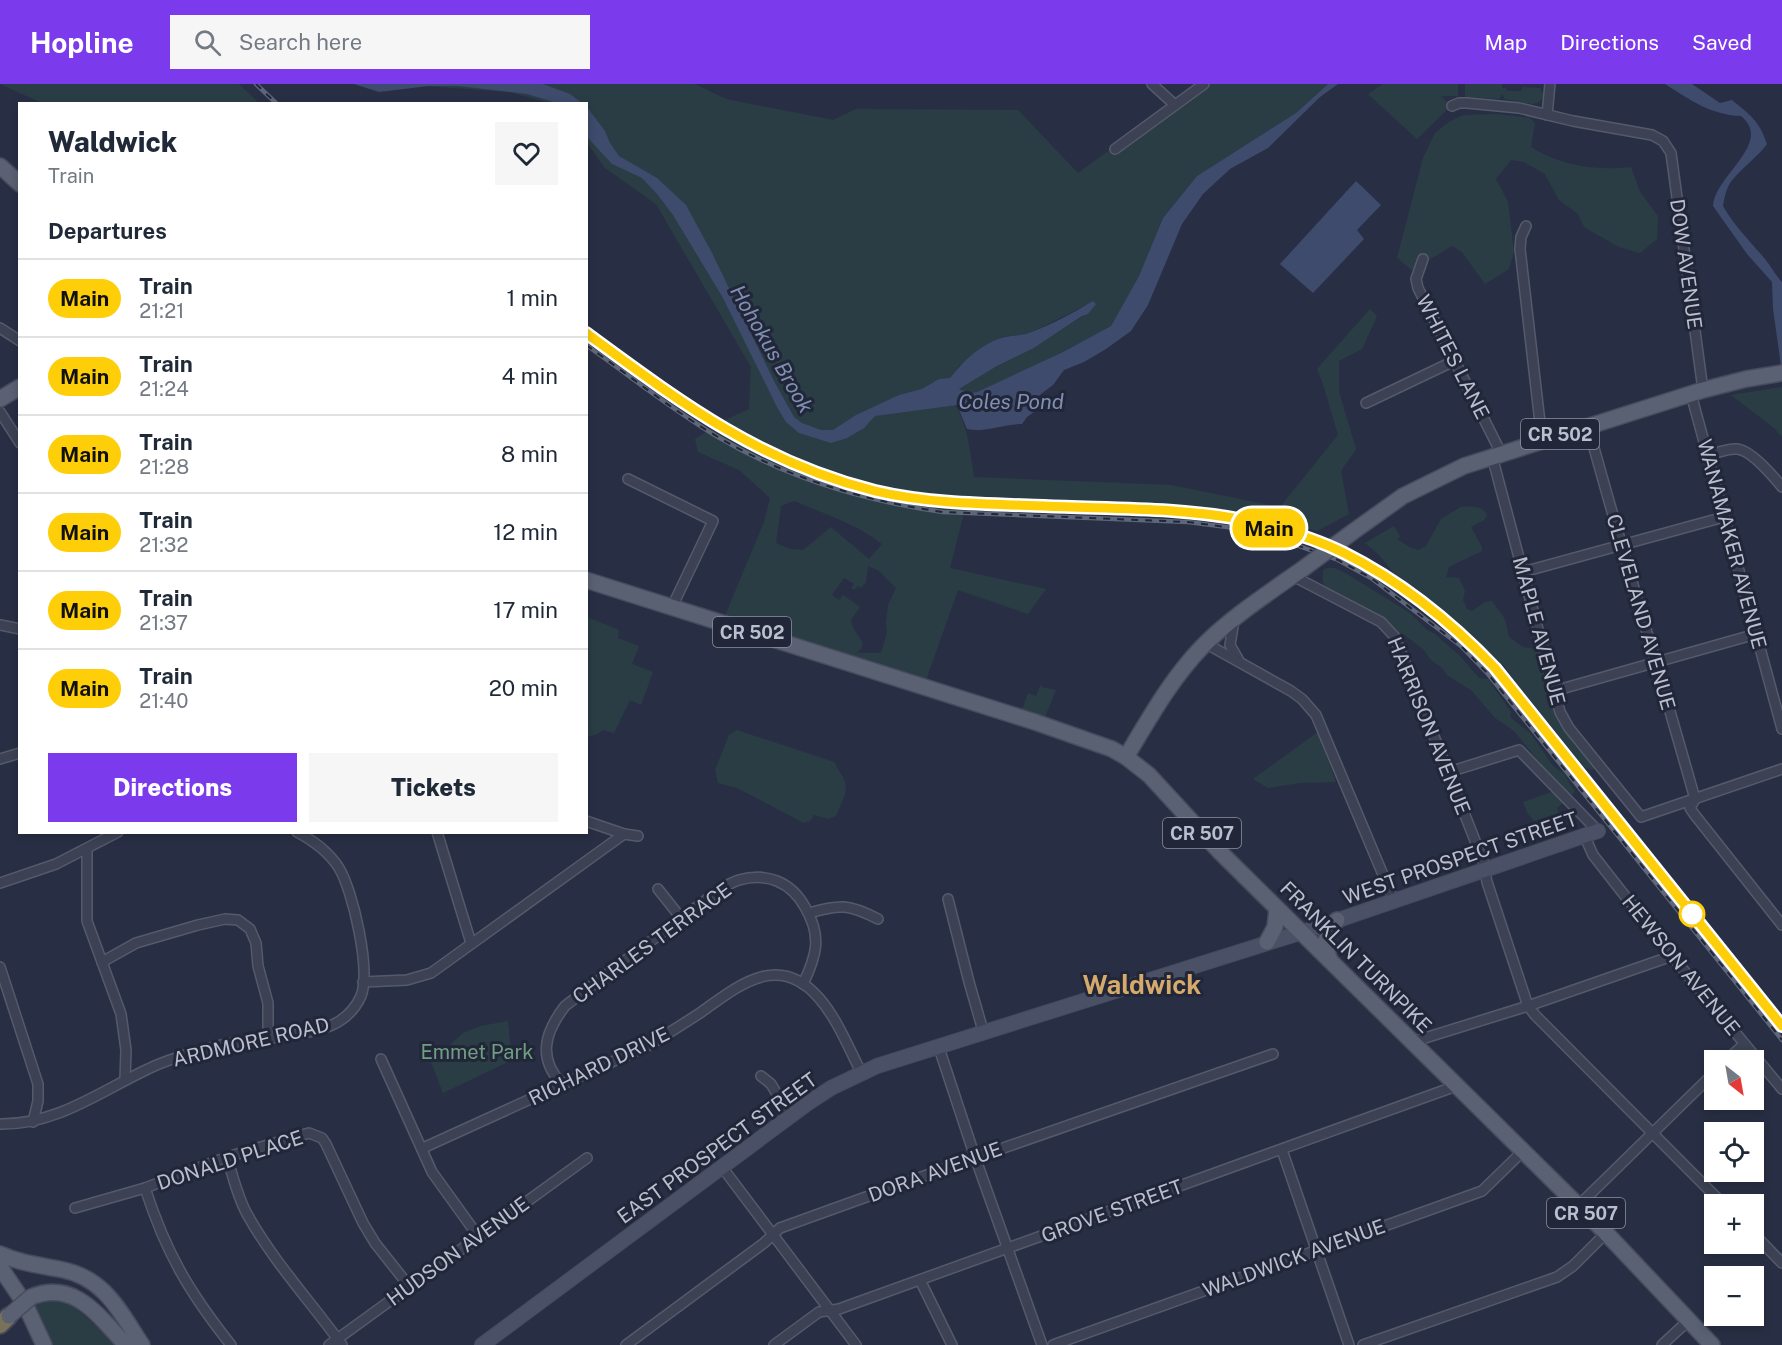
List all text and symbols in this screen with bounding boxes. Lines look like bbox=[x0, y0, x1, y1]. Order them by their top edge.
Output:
search box bbox=[170, 15, 590, 69]
text: Hopline bbox=[30, 26, 134, 59]
icon: search bbox=[191, 26, 224, 59]
text: Search here bbox=[239, 29, 362, 55]
text: Map bbox=[1485, 30, 1527, 55]
text: Directions bbox=[1560, 30, 1659, 55]
text: Saved bbox=[1692, 30, 1752, 55]
button: heart bbox=[495, 122, 558, 185]
text: Waldwick bbox=[48, 125, 177, 158]
text: Train bbox=[48, 164, 94, 188]
street label: DOW AVENUE bbox=[1665, 197, 1707, 331]
text: Departures bbox=[48, 218, 167, 244]
text: Train bbox=[139, 273, 193, 299]
water label: Hohokus Brook bbox=[725, 281, 819, 418]
text: 1 min bbox=[506, 285, 558, 311]
text: Main bbox=[60, 286, 109, 311]
street label: WHITES LANE bbox=[1411, 291, 1495, 423]
text: 21:21 bbox=[139, 299, 184, 323]
text: Train bbox=[139, 351, 193, 377]
text: 4 min bbox=[502, 363, 558, 389]
text: Main bbox=[60, 364, 109, 389]
text: 21:24 bbox=[139, 377, 189, 401]
water label: Coles Pond bbox=[958, 389, 1064, 414]
road number: CR 502 bbox=[1521, 419, 1599, 449]
text: Train bbox=[139, 429, 193, 455]
street label: WANAMAKER AVENUE bbox=[1692, 437, 1772, 651]
text: 8 min bbox=[501, 441, 558, 467]
text: Main bbox=[60, 442, 109, 467]
text: 21:28 bbox=[139, 455, 189, 479]
text: Train bbox=[139, 507, 193, 533]
line badge: Main bbox=[1227, 508, 1311, 548]
street label: CLEVELAND AVENUE bbox=[1601, 511, 1681, 713]
text: Main bbox=[1244, 516, 1294, 541]
text: 12 min bbox=[493, 519, 558, 545]
text: Main bbox=[60, 520, 109, 545]
text: 21:32 bbox=[139, 533, 188, 557]
street label: MAPLE AVENUE bbox=[1508, 554, 1570, 708]
text: Train bbox=[139, 585, 193, 611]
text: 17 min bbox=[493, 597, 558, 623]
text: Main bbox=[60, 598, 109, 623]
text: 21:37 bbox=[139, 611, 188, 635]
road number: CR 502 bbox=[713, 617, 791, 647]
street label: HARRISON AVENUE bbox=[1382, 634, 1476, 818]
text: Train bbox=[139, 663, 193, 689]
text: 20 min bbox=[489, 675, 558, 701]
text: Main bbox=[60, 676, 109, 701]
text: 21:40 bbox=[139, 689, 189, 713]
button: Directions bbox=[48, 753, 297, 822]
button: Tickets bbox=[309, 753, 558, 822]
street label: WEST PROSPECT STREET bbox=[1340, 807, 1580, 909]
road number: CR 507 bbox=[1163, 818, 1241, 848]
street label: FRANKLIN TURNPIKE bbox=[1275, 876, 1437, 1038]
street label: CHARLES TERRACE bbox=[568, 877, 736, 1009]
street label: HEWSON AVENUE bbox=[1617, 890, 1745, 1040]
unlabelled marker bbox=[1679, 901, 1705, 927]
district label: Waldwick bbox=[1083, 969, 1201, 1000]
street label: ARDMORE ROAD bbox=[170, 1012, 332, 1072]
street label: RICHARD DRIVE bbox=[525, 1022, 673, 1110]
park label: Emmet Park bbox=[421, 1040, 533, 1064]
north arrow bbox=[1704, 1050, 1764, 1110]
map controls bbox=[1704, 1050, 1764, 1326]
street label: EAST PROSPECT STREET bbox=[613, 1067, 822, 1228]
button: locate bbox=[1704, 1122, 1764, 1182]
street label: DONALD PLACE bbox=[154, 1125, 306, 1195]
street label: DORA AVENUE bbox=[865, 1137, 1005, 1207]
street label: GROVE STREET bbox=[1038, 1174, 1186, 1248]
street label: HUDSON AVENUE bbox=[382, 1191, 534, 1311]
button: + bbox=[1704, 1194, 1764, 1254]
road number: CR 507 bbox=[1547, 1198, 1625, 1228]
street label: WALDWICK AVENUE bbox=[1200, 1214, 1388, 1302]
button: − bbox=[1704, 1266, 1764, 1326]

